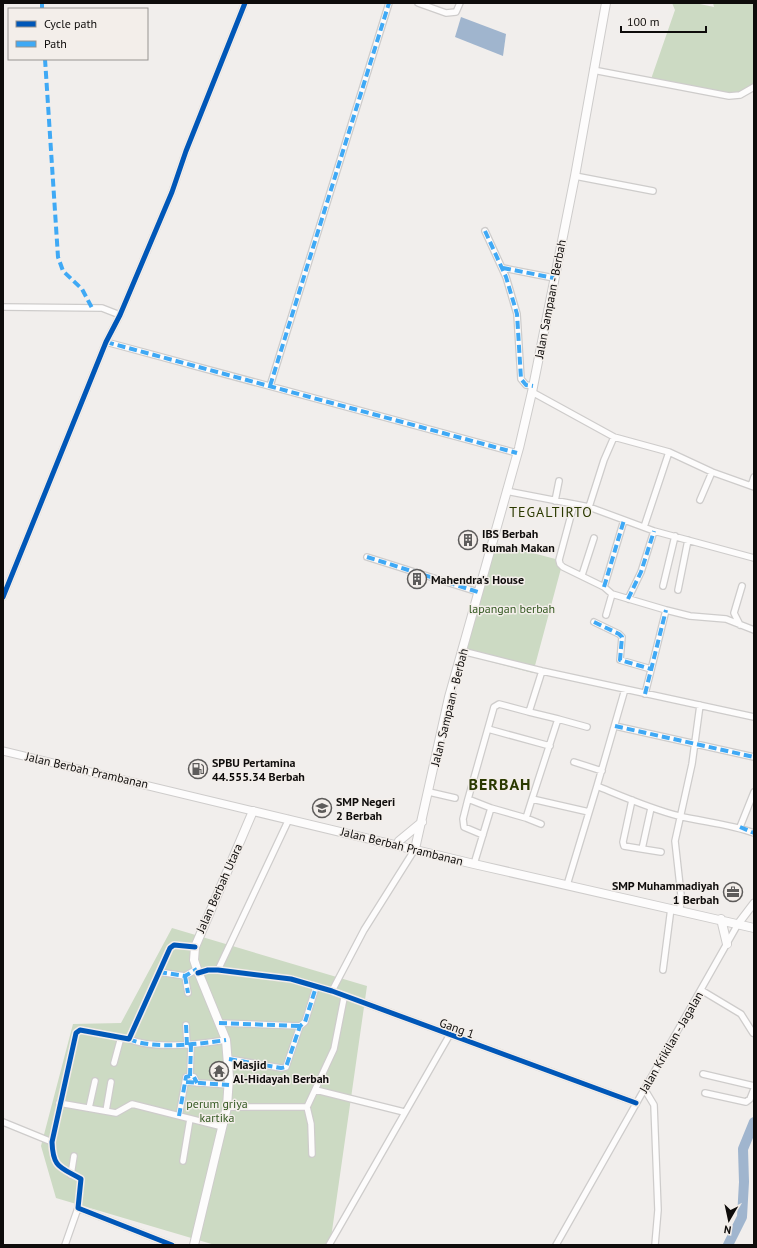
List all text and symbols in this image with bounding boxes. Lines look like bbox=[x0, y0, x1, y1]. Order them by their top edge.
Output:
legend bbox=[8, 8, 148, 60]
scale bar bbox=[621, 8, 706, 34]
text: 100 m bbox=[627, 14, 660, 29]
text: Cycle path bbox=[44, 16, 97, 31]
text: Path bbox=[44, 36, 67, 51]
street label: Jalan Sampaan - Berbah bbox=[531, 238, 569, 361]
district label: TEGALTIRTO bbox=[509, 503, 593, 521]
place label: IBS Berbah Rumah Makan bbox=[482, 526, 555, 555]
building icon: IBS Berbah Rumah Makan bbox=[457, 529, 479, 551]
building icon: Mahendra's House bbox=[406, 568, 428, 590]
place label: Mahendra's House bbox=[431, 572, 524, 587]
park label: lapangan berbah bbox=[469, 601, 555, 616]
street label: Jalan Sampaan - Berbah bbox=[427, 647, 471, 768]
street label: Jalan Berbah Prambanan bbox=[23, 748, 150, 791]
place label: SPBU Pertamina 44.555.34 Berbah bbox=[212, 755, 305, 784]
fuel station icon: SPBU Pertamina 44.555.34 Berbah bbox=[187, 758, 209, 780]
district label: BERBAH bbox=[469, 774, 532, 794]
place label: SMP Negeri 2 Berbah bbox=[336, 794, 395, 823]
school or university icon: SMP Negeri 2 Berbah bbox=[311, 797, 333, 819]
street label: Jalan Berbah Prambanan bbox=[338, 823, 465, 868]
street label: Jalan Berbah Utara bbox=[192, 841, 245, 936]
place label: SMP Muhammadiyah 1 Berbah bbox=[612, 878, 719, 907]
office icon: SMP Muhammadiyah 1 Berbah bbox=[722, 881, 744, 903]
street label: Jalan Krikilan - Jagalan bbox=[635, 989, 706, 1096]
street label: Gang 1 bbox=[437, 1015, 477, 1041]
place label: Masjid Al-Hidayah Berbah bbox=[233, 1057, 329, 1086]
temple icon: Masjid Al-Hidayah Berbah bbox=[208, 1060, 230, 1082]
park label: perum griya kartika bbox=[186, 1096, 248, 1125]
north arrow bbox=[709, 1200, 749, 1240]
text: N bbox=[723, 1222, 732, 1237]

